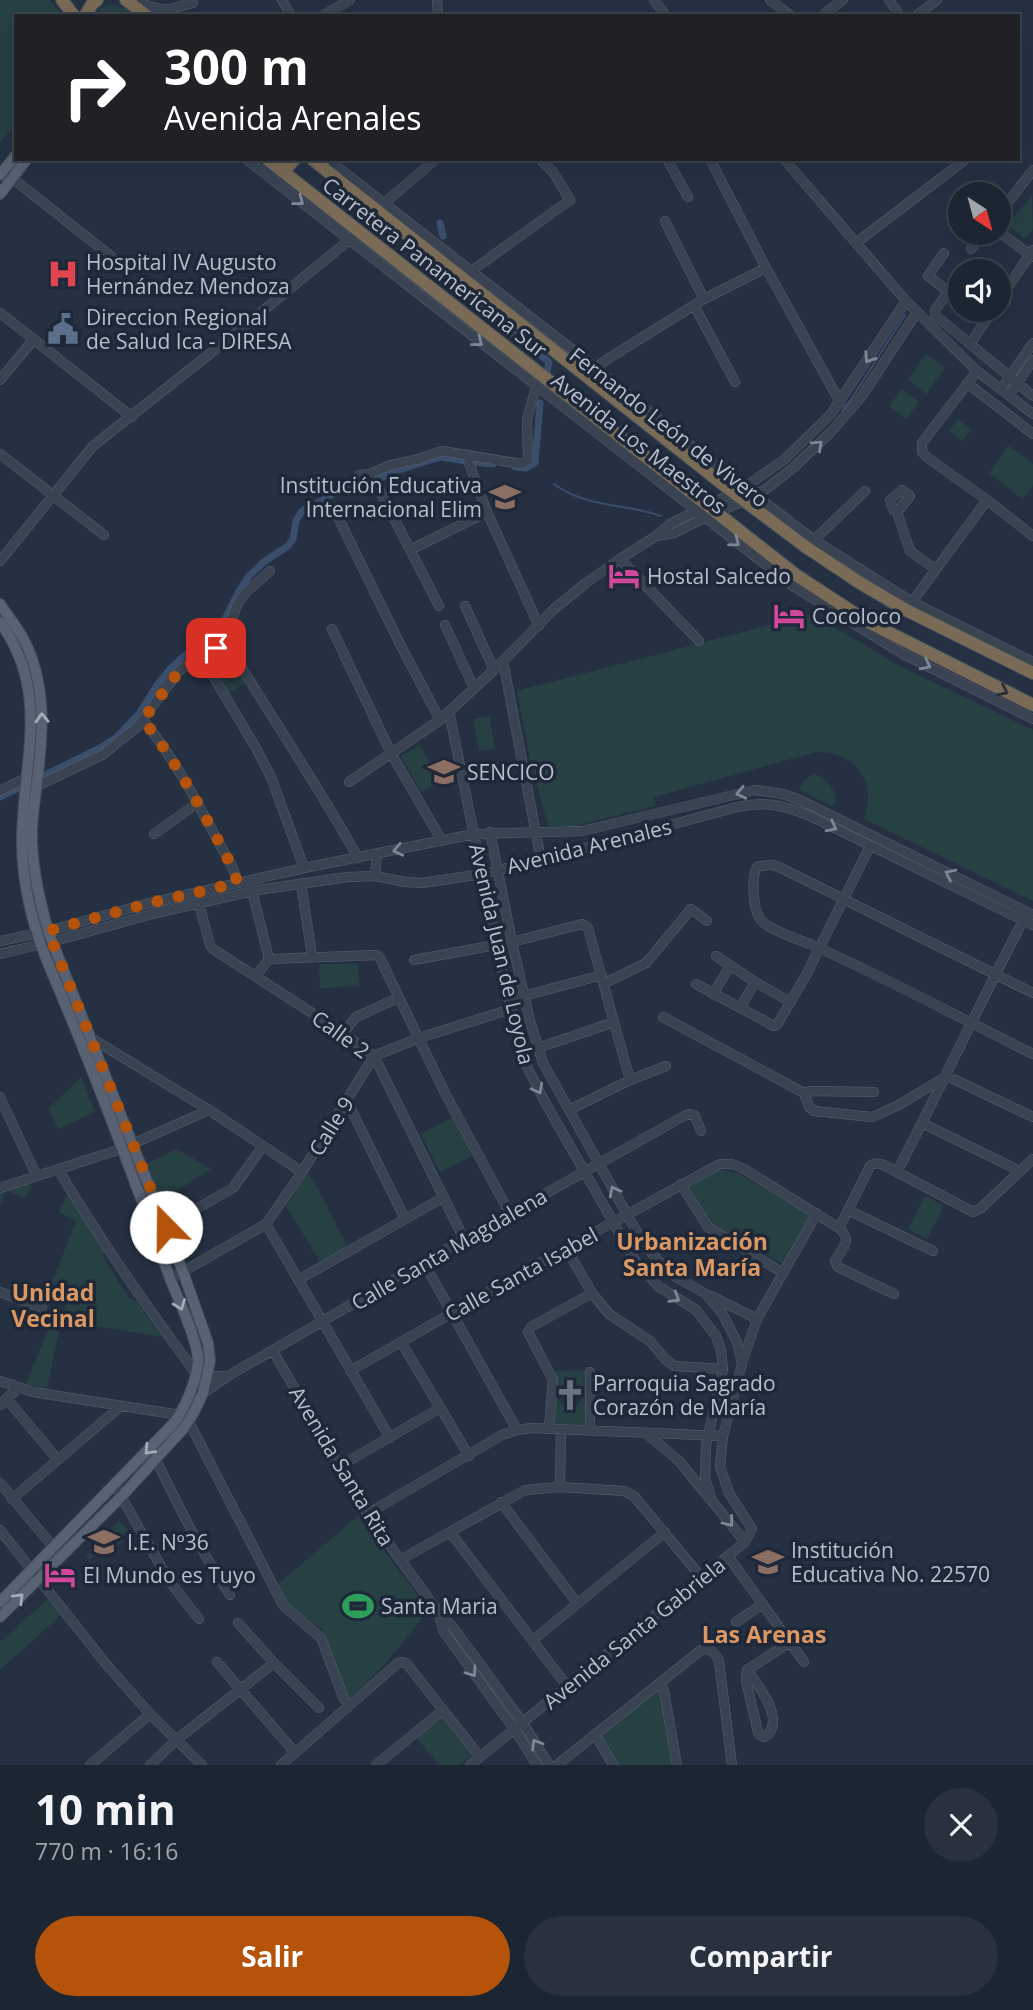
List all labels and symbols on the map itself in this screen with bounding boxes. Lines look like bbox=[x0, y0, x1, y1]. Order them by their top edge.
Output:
street label: Carretera Panamericana Sur bbox=[317, 171, 553, 364]
north arrow bbox=[948, 182, 1012, 245]
one-way arrow bbox=[292, 193, 304, 206]
place label: Hospital IV Augusto Hernández Mendoza bbox=[86, 248, 290, 300]
hospital icon: Hospital IV Augusto Hernández Mendoza bbox=[46, 257, 80, 291]
place label: Direccion Regional de Salud Ica - DIRESA bbox=[86, 303, 292, 355]
public building icon: Direccion Regional de Salud Ica - DIRESA bbox=[46, 312, 80, 346]
one-way arrow bbox=[471, 333, 483, 346]
street label: Fernando León de Vivero bbox=[564, 341, 774, 513]
one-way arrow bbox=[865, 350, 877, 363]
street label: Avenida Los Maestros bbox=[546, 366, 732, 520]
one-way arrow bbox=[809, 441, 822, 453]
place label: Institución Educativa Internacional Elim bbox=[280, 471, 482, 523]
school or university icon: Institución Educativa Internacional Elim bbox=[488, 480, 522, 514]
one-way arrow bbox=[727, 534, 740, 546]
hotel icon: Hostal Salcedo bbox=[607, 559, 641, 593]
place label: Hostal Salcedo bbox=[647, 562, 791, 590]
hotel icon: Cocoloco bbox=[772, 599, 806, 633]
place label: Cocoloco bbox=[812, 602, 901, 630]
pin bbox=[186, 618, 246, 678]
one-way arrow bbox=[918, 657, 931, 671]
one-way arrow bbox=[996, 682, 1008, 696]
one-way arrow bbox=[35, 712, 50, 723]
school or university icon: SENCICO bbox=[427, 755, 461, 789]
place label: SENCICO bbox=[467, 758, 555, 786]
one-way arrow bbox=[735, 784, 747, 799]
street label: Avenida Arenales bbox=[504, 812, 674, 880]
one-way arrow bbox=[825, 819, 837, 833]
street label: Avenida Juan de Loyola bbox=[463, 841, 541, 1067]
one-way arrow bbox=[392, 842, 404, 857]
one-way arrow bbox=[945, 869, 957, 883]
street label: Calle 2 bbox=[307, 1004, 375, 1064]
one-way arrow bbox=[530, 1082, 543, 1095]
street label: Calle 9 bbox=[302, 1091, 360, 1161]
street label: Calle Santa Magdalena bbox=[346, 1181, 552, 1317]
one-way arrow bbox=[609, 1186, 622, 1198]
position arrow bbox=[129, 1190, 203, 1264]
street label: Calle Santa Isabel bbox=[439, 1220, 603, 1328]
district label: Urbanización Santa María bbox=[616, 1225, 768, 1283]
district label: Unidad Vecinal bbox=[11, 1276, 95, 1334]
one-way arrow bbox=[668, 1289, 681, 1302]
one-way arrow bbox=[172, 1298, 186, 1311]
place label: Parroquia Sagrado Corazón de María bbox=[593, 1369, 776, 1421]
church icon: Parroquia Sagrado Corazón de María bbox=[553, 1378, 587, 1412]
street label: Avenida Santa Rita bbox=[283, 1381, 401, 1551]
one-way arrow bbox=[144, 1442, 157, 1455]
one-way arrow bbox=[720, 1514, 733, 1526]
school or university icon: I.E. Nº36 bbox=[87, 1525, 121, 1559]
place label: I.E. Nº36 bbox=[127, 1528, 209, 1556]
place label: Institución Educativa No. 22570 bbox=[791, 1536, 990, 1588]
school or university icon: Institución Educativa No. 22570 bbox=[751, 1545, 785, 1579]
street label: Avenida Santa Gabriela bbox=[537, 1551, 731, 1715]
hotel icon: El Mundo es Tuyo bbox=[43, 1558, 77, 1592]
place label: El Mundo es Tuyo bbox=[83, 1561, 256, 1589]
sports icon: Santa Maria bbox=[341, 1589, 375, 1623]
place label: Santa Maria bbox=[381, 1592, 498, 1620]
one-way arrow bbox=[11, 1594, 24, 1607]
district label: Las Arenas bbox=[702, 1618, 826, 1650]
one-way arrow bbox=[464, 1664, 476, 1677]
one-way arrow bbox=[532, 1739, 545, 1752]

